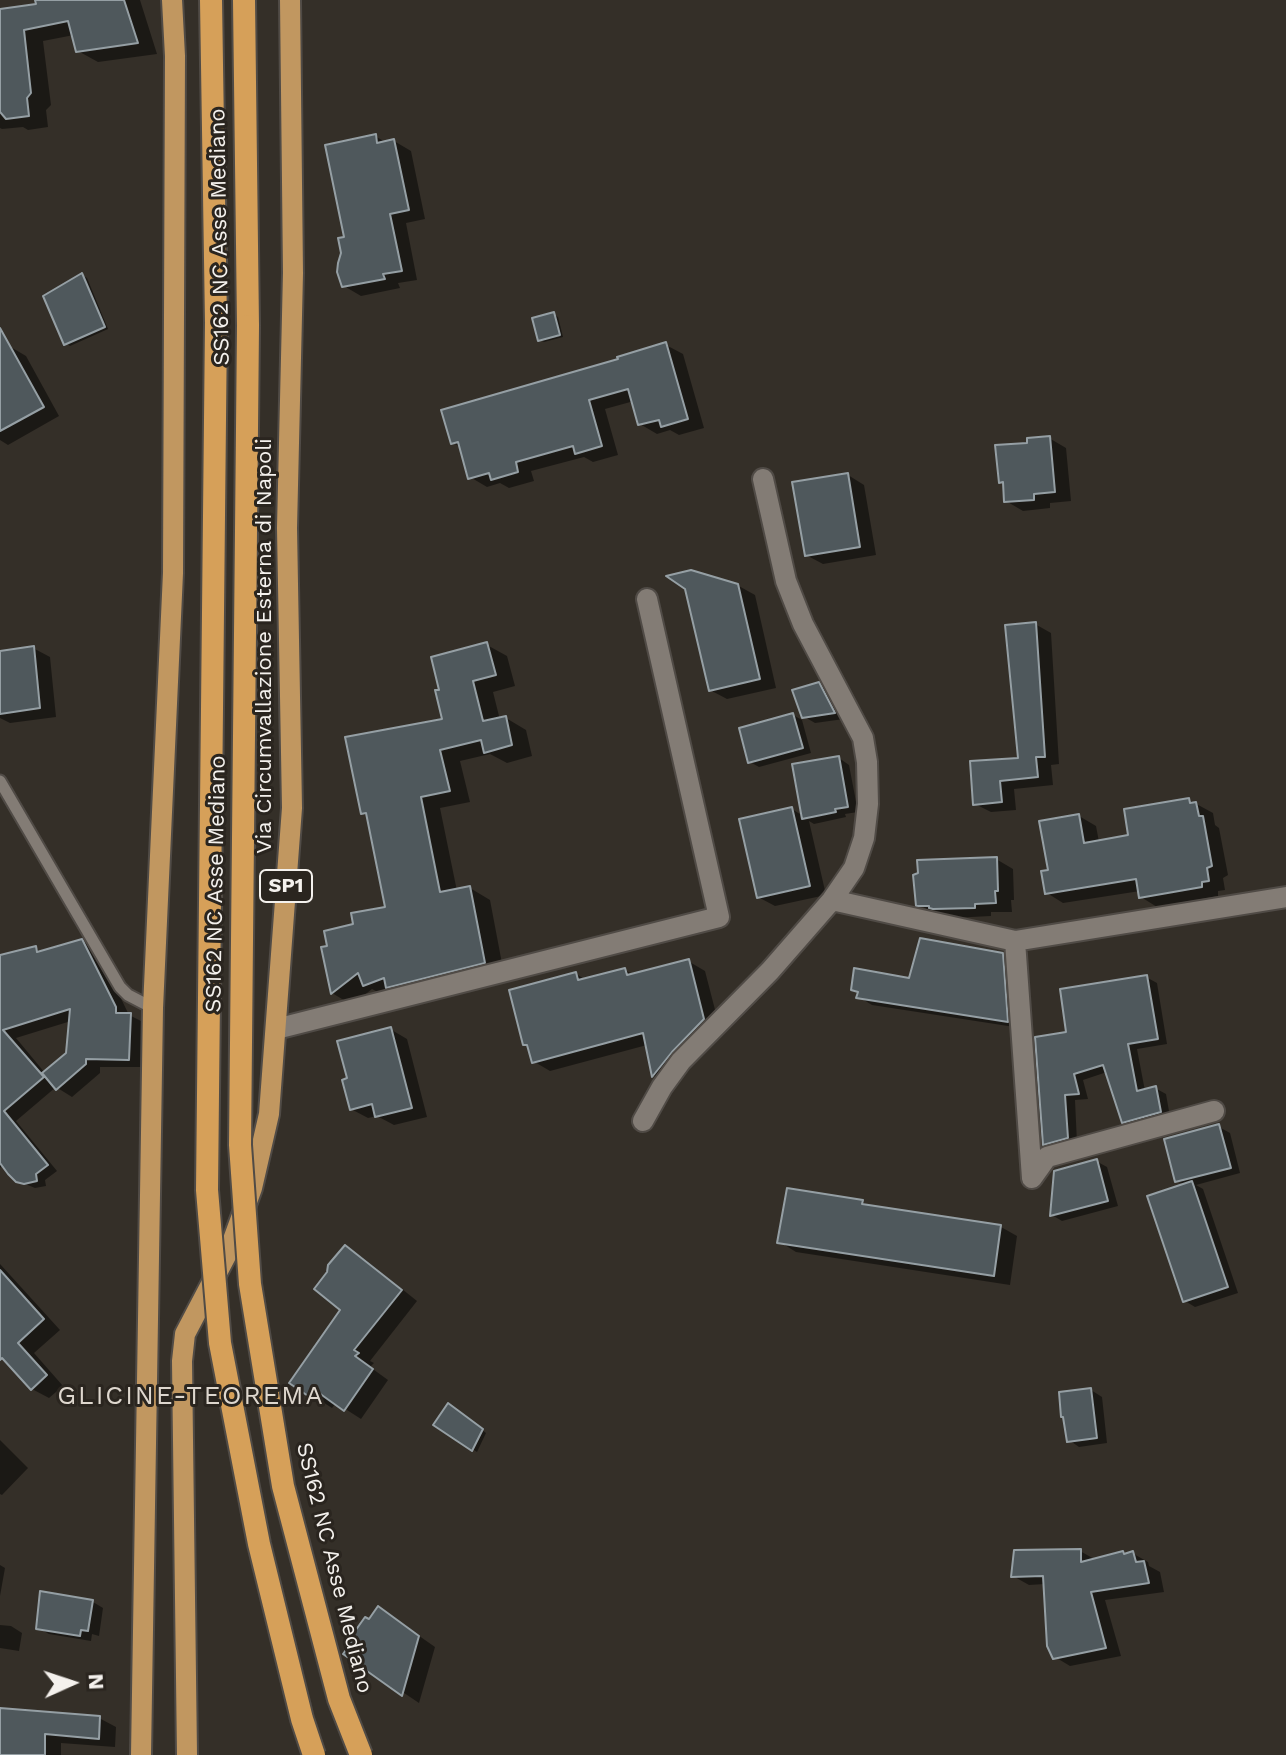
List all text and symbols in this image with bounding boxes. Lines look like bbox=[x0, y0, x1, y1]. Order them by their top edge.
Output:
street label: SS162 NC Asse Mediano bbox=[205, 108, 235, 366]
street label: Via Circumvallazione Esterna di Napoli bbox=[252, 438, 278, 854]
street label: SS162 NC Asse Mediano bbox=[201, 755, 231, 1013]
road number: SP1 bbox=[260, 870, 312, 902]
district label: GLICINE-TEOREMA bbox=[57, 1380, 325, 1412]
street label: SS162 NC Asse Mediano bbox=[290, 1440, 378, 1696]
north arrow bbox=[32, 1643, 112, 1723]
text: N bbox=[84, 1673, 109, 1691]

